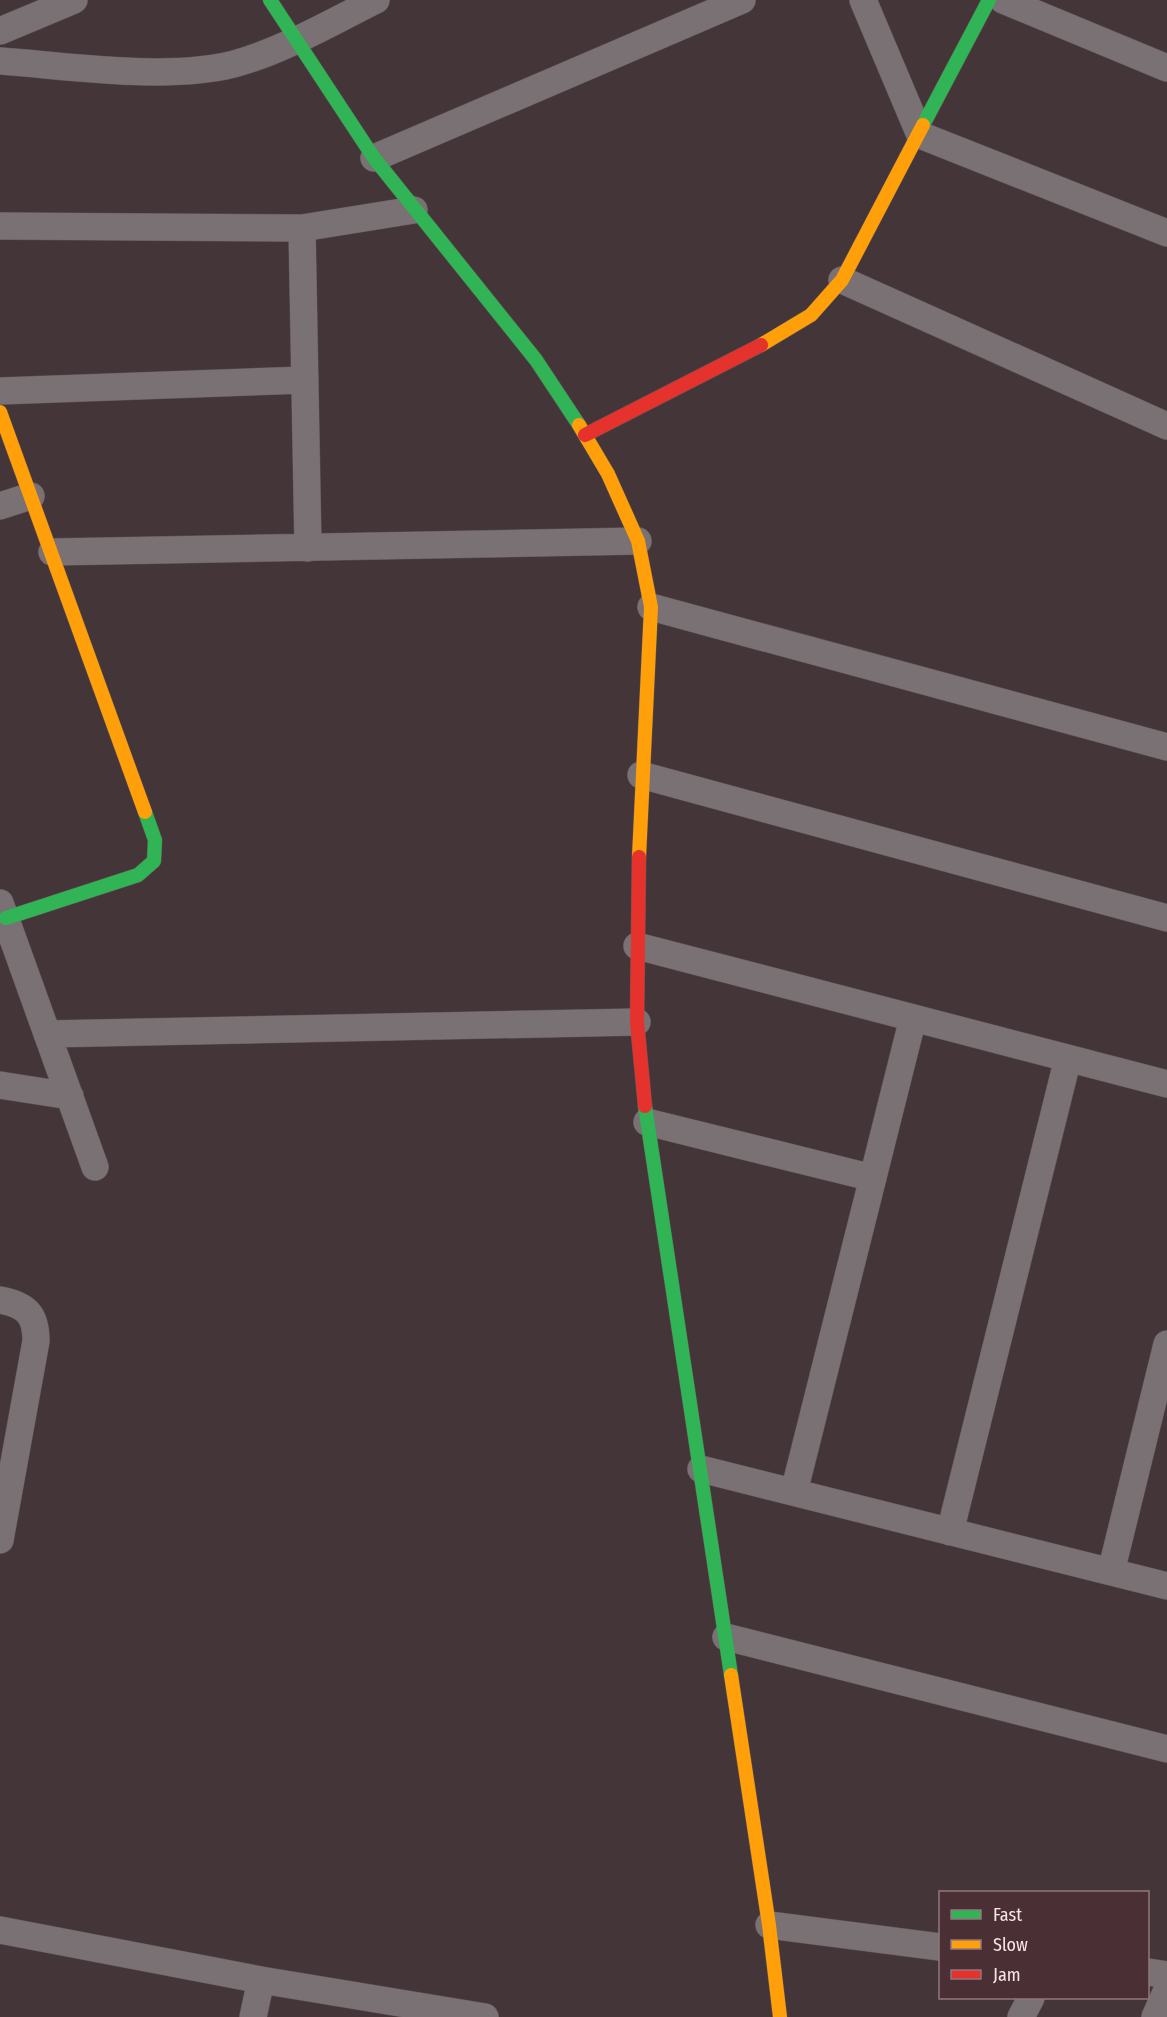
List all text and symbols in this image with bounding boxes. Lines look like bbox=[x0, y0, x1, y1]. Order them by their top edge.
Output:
legend bbox=[939, 1891, 1149, 1999]
text: Fast bbox=[993, 1904, 1022, 1926]
text: Slow bbox=[993, 1934, 1028, 1956]
text: Jam bbox=[993, 1964, 1021, 1986]

